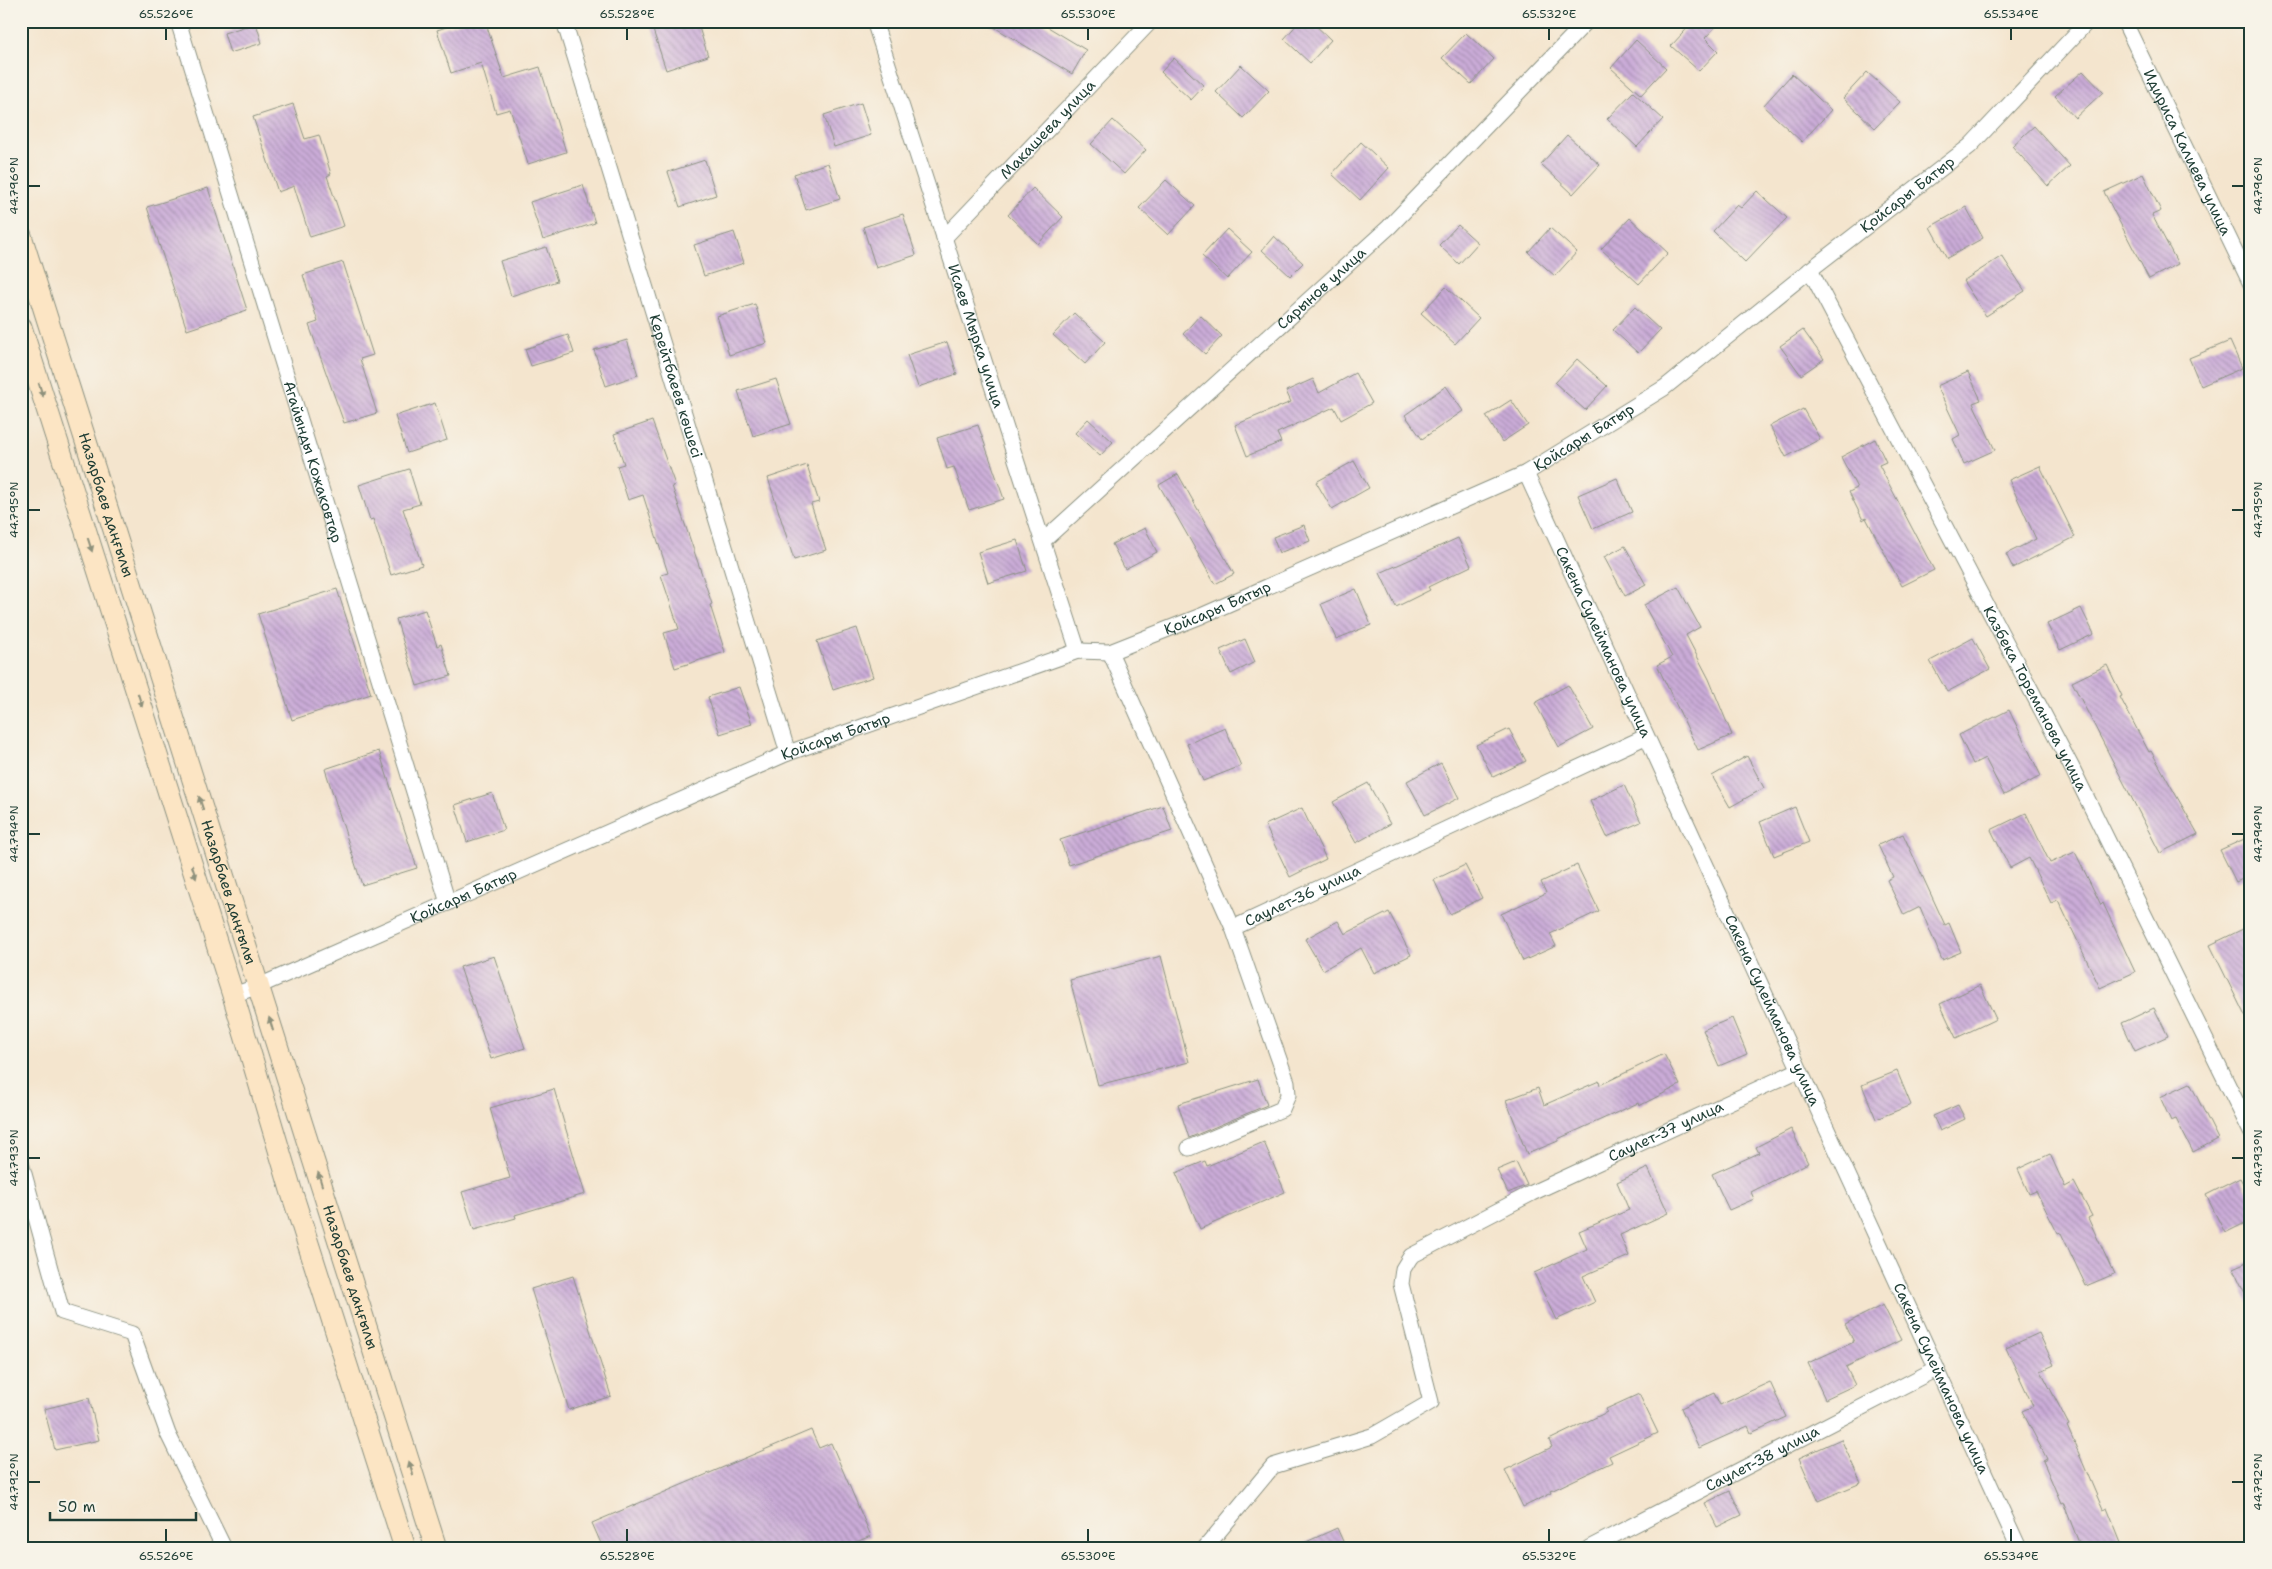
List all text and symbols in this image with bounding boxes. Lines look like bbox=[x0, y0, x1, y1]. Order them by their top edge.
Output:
text: 65.526°E bbox=[139, 6, 193, 22]
text: 65.528°E bbox=[600, 6, 654, 22]
text: 65.530°E bbox=[1060, 6, 1116, 22]
text: 65.532°E bbox=[1522, 6, 1576, 22]
text: 65.534°E bbox=[1984, 6, 2038, 22]
street label: Идириса Калиева улица bbox=[2139, 66, 2236, 240]
street label: Макашева улица bbox=[995, 75, 1100, 184]
street label: Қойсары Батыр bbox=[1856, 151, 1959, 237]
text: 44.796°N bbox=[6, 157, 22, 215]
text: 44.796°N bbox=[2250, 157, 2266, 215]
street label: Сарынов улица bbox=[1273, 242, 1371, 334]
street label: Исаев Мырка улица bbox=[943, 261, 1009, 411]
street label: Керейтбаеев көшесі bbox=[644, 312, 707, 461]
street label: Агайынды Кожаковтар bbox=[279, 378, 347, 545]
one-way arrow bbox=[38, 383, 46, 398]
street label: Қойсары Батыр bbox=[1530, 399, 1638, 476]
street label: Назарбаев даңғылы bbox=[74, 430, 138, 580]
text: 44.795°N bbox=[6, 482, 22, 538]
text: 44.795°N bbox=[2250, 482, 2266, 538]
one-way arrow bbox=[87, 538, 95, 553]
street label: Сакена Сулейманова улица bbox=[1551, 543, 1656, 741]
street label: Қойсары Батыр bbox=[1161, 576, 1274, 640]
street label: Казбека Тореманова улица bbox=[1978, 602, 2092, 795]
one-way arrow bbox=[136, 693, 144, 708]
street label: Қойсары Батыр bbox=[778, 708, 893, 765]
one-way arrow bbox=[197, 795, 204, 810]
text: 44.794°N bbox=[6, 805, 22, 863]
text: 44.794°N bbox=[2250, 805, 2266, 863]
street label: Назарбаев даңғылы bbox=[196, 817, 261, 967]
street label: Саулет-36 улица bbox=[1242, 860, 1364, 931]
one-way arrow bbox=[191, 864, 198, 879]
street label: Қойсары Батыр bbox=[407, 864, 520, 928]
street label: Сакена Сулейманова улица bbox=[1720, 911, 1825, 1110]
one-way arrow bbox=[267, 1017, 275, 1032]
street label: Саулет-37 улица bbox=[1605, 1096, 1727, 1167]
text: 44.793°N bbox=[6, 1129, 22, 1187]
text: 44.793°N bbox=[2250, 1129, 2266, 1187]
one-way arrow bbox=[316, 1172, 323, 1187]
street label: Назарбаев даңғылы bbox=[318, 1202, 383, 1352]
street label: Сакена Сулейманова улица bbox=[1889, 1280, 1994, 1478]
street label: Саулет-38 улица bbox=[1702, 1421, 1823, 1496]
text: 44.792°N bbox=[6, 1453, 22, 1511]
text: 44.792°N bbox=[2250, 1453, 2266, 1511]
one-way arrow bbox=[406, 1460, 414, 1475]
scale bar bbox=[50, 1489, 196, 1521]
text: 50 m bbox=[58, 1497, 96, 1517]
text: 65.526°E bbox=[139, 1548, 193, 1564]
text: 65.528°E bbox=[600, 1548, 654, 1564]
text: 65.530°E bbox=[1060, 1548, 1116, 1564]
text: 65.532°E bbox=[1522, 1548, 1576, 1564]
text: 65.534°E bbox=[1984, 1548, 2038, 1564]

